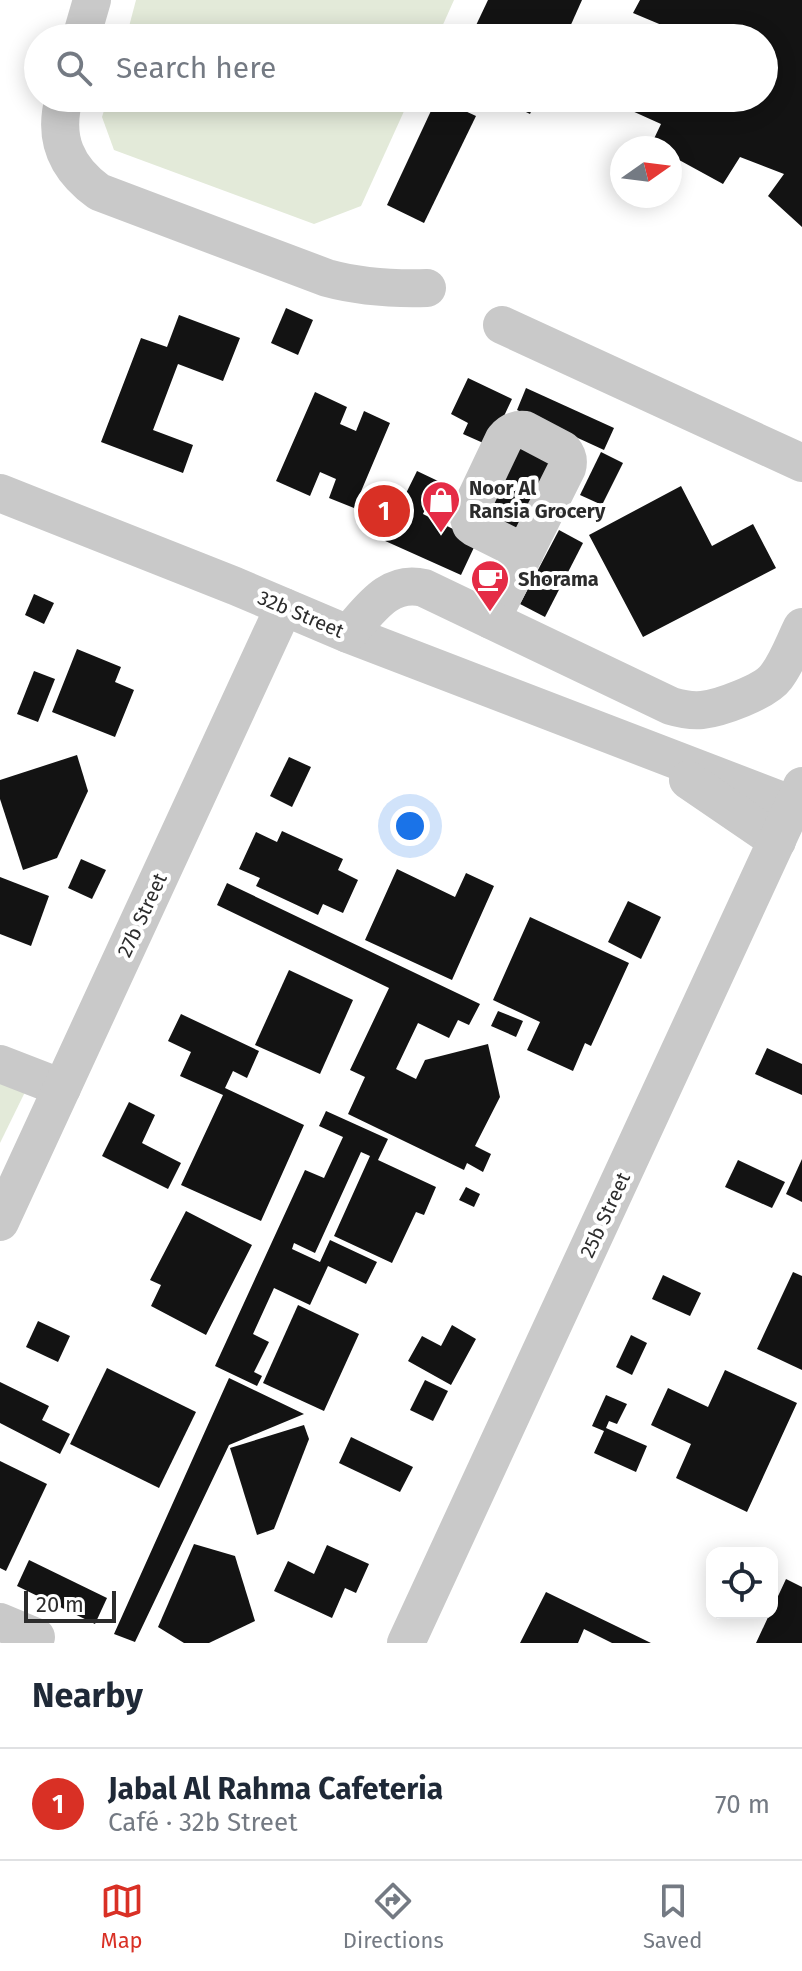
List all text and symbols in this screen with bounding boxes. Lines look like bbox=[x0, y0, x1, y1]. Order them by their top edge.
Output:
search box bbox=[24, 24, 778, 112]
icon: search bbox=[52, 46, 96, 90]
text: Search here bbox=[116, 50, 276, 86]
north arrow bbox=[610, 136, 682, 208]
place label: Noor Al Ransia Grocery bbox=[469, 476, 606, 523]
shop icon: Noor Al Ransia Grocery bbox=[420, 479, 462, 534]
pin: 1 bbox=[358, 481, 410, 541]
cafe icon: Shorama bbox=[469, 558, 511, 613]
place label: Shorama bbox=[518, 567, 599, 591]
street label: 32b Street bbox=[254, 585, 348, 643]
your location bbox=[390, 806, 430, 846]
street label: 27b Street bbox=[112, 868, 172, 961]
street label: 25b Street bbox=[575, 1168, 636, 1261]
map controls bbox=[706, 1547, 778, 1619]
button: locate bbox=[706, 1547, 778, 1619]
scale bar bbox=[24, 1587, 116, 1623]
text: 20 m bbox=[36, 1591, 84, 1618]
text: Nearby bbox=[32, 1675, 143, 1716]
text: Jabal Al Rahma Cafeteria bbox=[108, 1771, 443, 1807]
text: 1 bbox=[52, 1789, 64, 1820]
text: 70 m bbox=[715, 1789, 770, 1820]
text: Café · 32b Street bbox=[108, 1807, 298, 1838]
tab: Map bbox=[100, 1879, 144, 1954]
tab: Directions bbox=[343, 1879, 444, 1954]
tab: Saved bbox=[643, 1879, 702, 1954]

